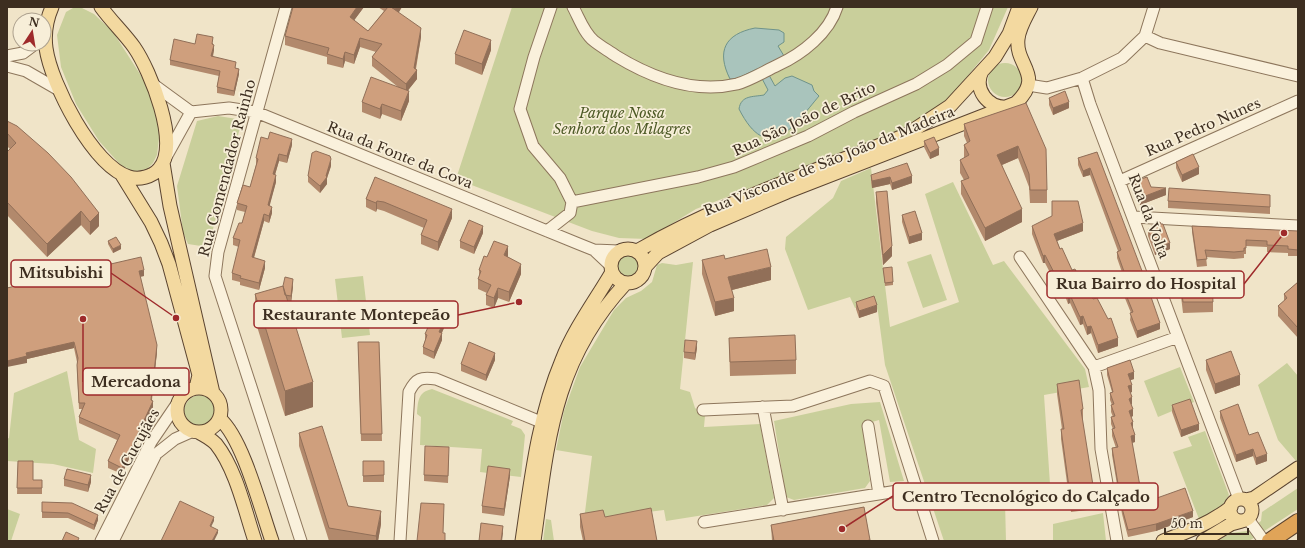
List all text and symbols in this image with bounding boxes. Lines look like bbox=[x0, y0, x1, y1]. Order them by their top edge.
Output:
north arrow bbox=[12, 12, 52, 52]
text: N bbox=[28, 14, 41, 30]
street label: Rua Comendador Rainho bbox=[195, 77, 259, 259]
street label: Rua São João de Brito bbox=[730, 78, 878, 160]
street label: Rua Pedro Nunes bbox=[1143, 94, 1263, 160]
street label: Rua Visconde de São João da Madeira bbox=[701, 102, 957, 220]
park label: Parque Nossa Senhora dos Milagres bbox=[553, 104, 691, 138]
street label: Rua da Fonte da Cova bbox=[325, 118, 476, 193]
street label: Rua da Volta bbox=[1125, 171, 1173, 261]
callout: Mitsubishi bbox=[11, 260, 111, 287]
text: Mitsubishi bbox=[19, 263, 104, 282]
callout: Rua Bairro do Hospital bbox=[1047, 271, 1244, 298]
text: Rua Bairro do Hospital bbox=[1056, 274, 1237, 293]
callout: Restaurante Montepeão bbox=[254, 301, 458, 328]
text: Restaurante Montepeão bbox=[262, 305, 450, 324]
callout: Mercadona bbox=[83, 368, 189, 395]
text: Mercadona bbox=[91, 372, 181, 391]
street label: Rua de Cucujães bbox=[91, 405, 163, 517]
callout: Centro Tecnológico do Calçado bbox=[893, 483, 1158, 510]
text: Centro Tecnológico do Calçado bbox=[902, 487, 1150, 506]
scale bar bbox=[1165, 510, 1248, 536]
text: 50 m bbox=[1171, 516, 1203, 531]

